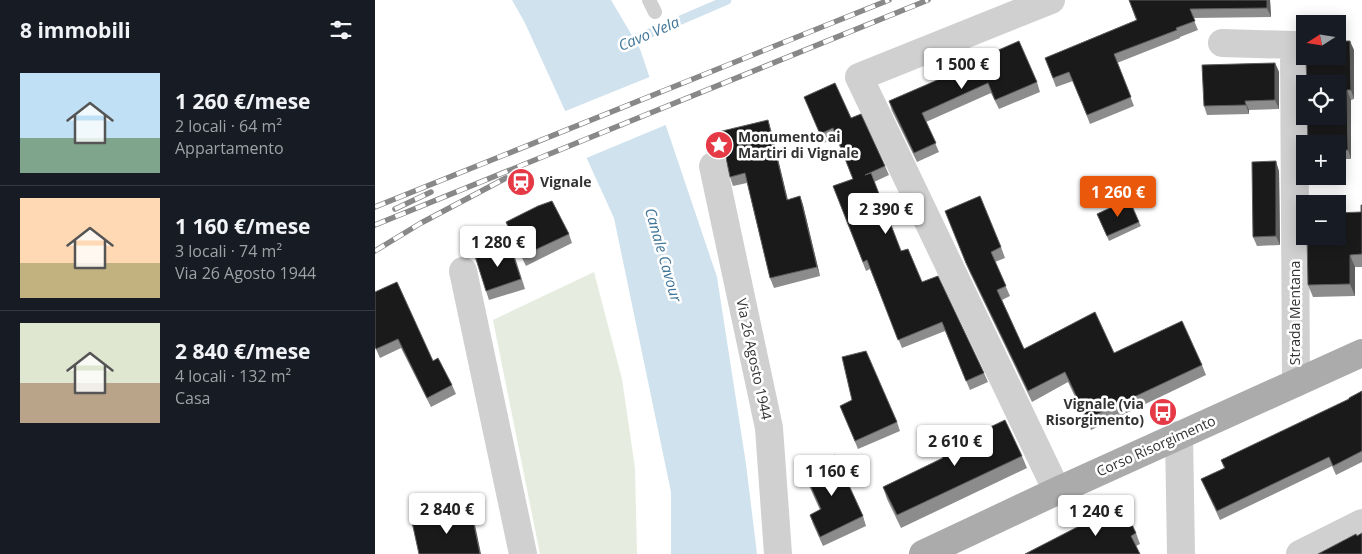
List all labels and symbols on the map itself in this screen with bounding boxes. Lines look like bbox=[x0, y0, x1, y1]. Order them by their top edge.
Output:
water label: Cavo Vela bbox=[615, 11, 683, 55]
north arrow bbox=[1296, 15, 1346, 65]
pin: 1 500 € bbox=[916, 48, 1008, 90]
place label: Monumento ai Martiri di Vignale bbox=[738, 127, 859, 162]
place icon: Monumento ai Martiri di Vignale bbox=[704, 130, 734, 160]
station icon: Vignale bbox=[506, 167, 536, 197]
place label: Vignale bbox=[540, 172, 591, 191]
pin: 1 260 € bbox=[1072, 176, 1164, 218]
pin: 2 390 € bbox=[840, 192, 932, 235]
water label: Canale Cavour bbox=[641, 205, 687, 305]
pin: 1 280 € bbox=[452, 226, 544, 268]
street label: Strada Mentana bbox=[1285, 261, 1304, 365]
street label: Via 26 Agosto 1944 bbox=[732, 296, 777, 421]
place label: Vignale (via Risorgimento) bbox=[1046, 394, 1144, 429]
bus stop icon: Vignale (via Risorgimento) bbox=[1148, 397, 1178, 427]
street label: Corso Risorgimento bbox=[1093, 411, 1218, 480]
pin: 2 610 € bbox=[909, 424, 1001, 467]
pin: 1 160 € bbox=[786, 454, 878, 497]
pin: 2 840 € bbox=[401, 492, 493, 535]
pin: 1 240 € bbox=[1050, 494, 1142, 537]

